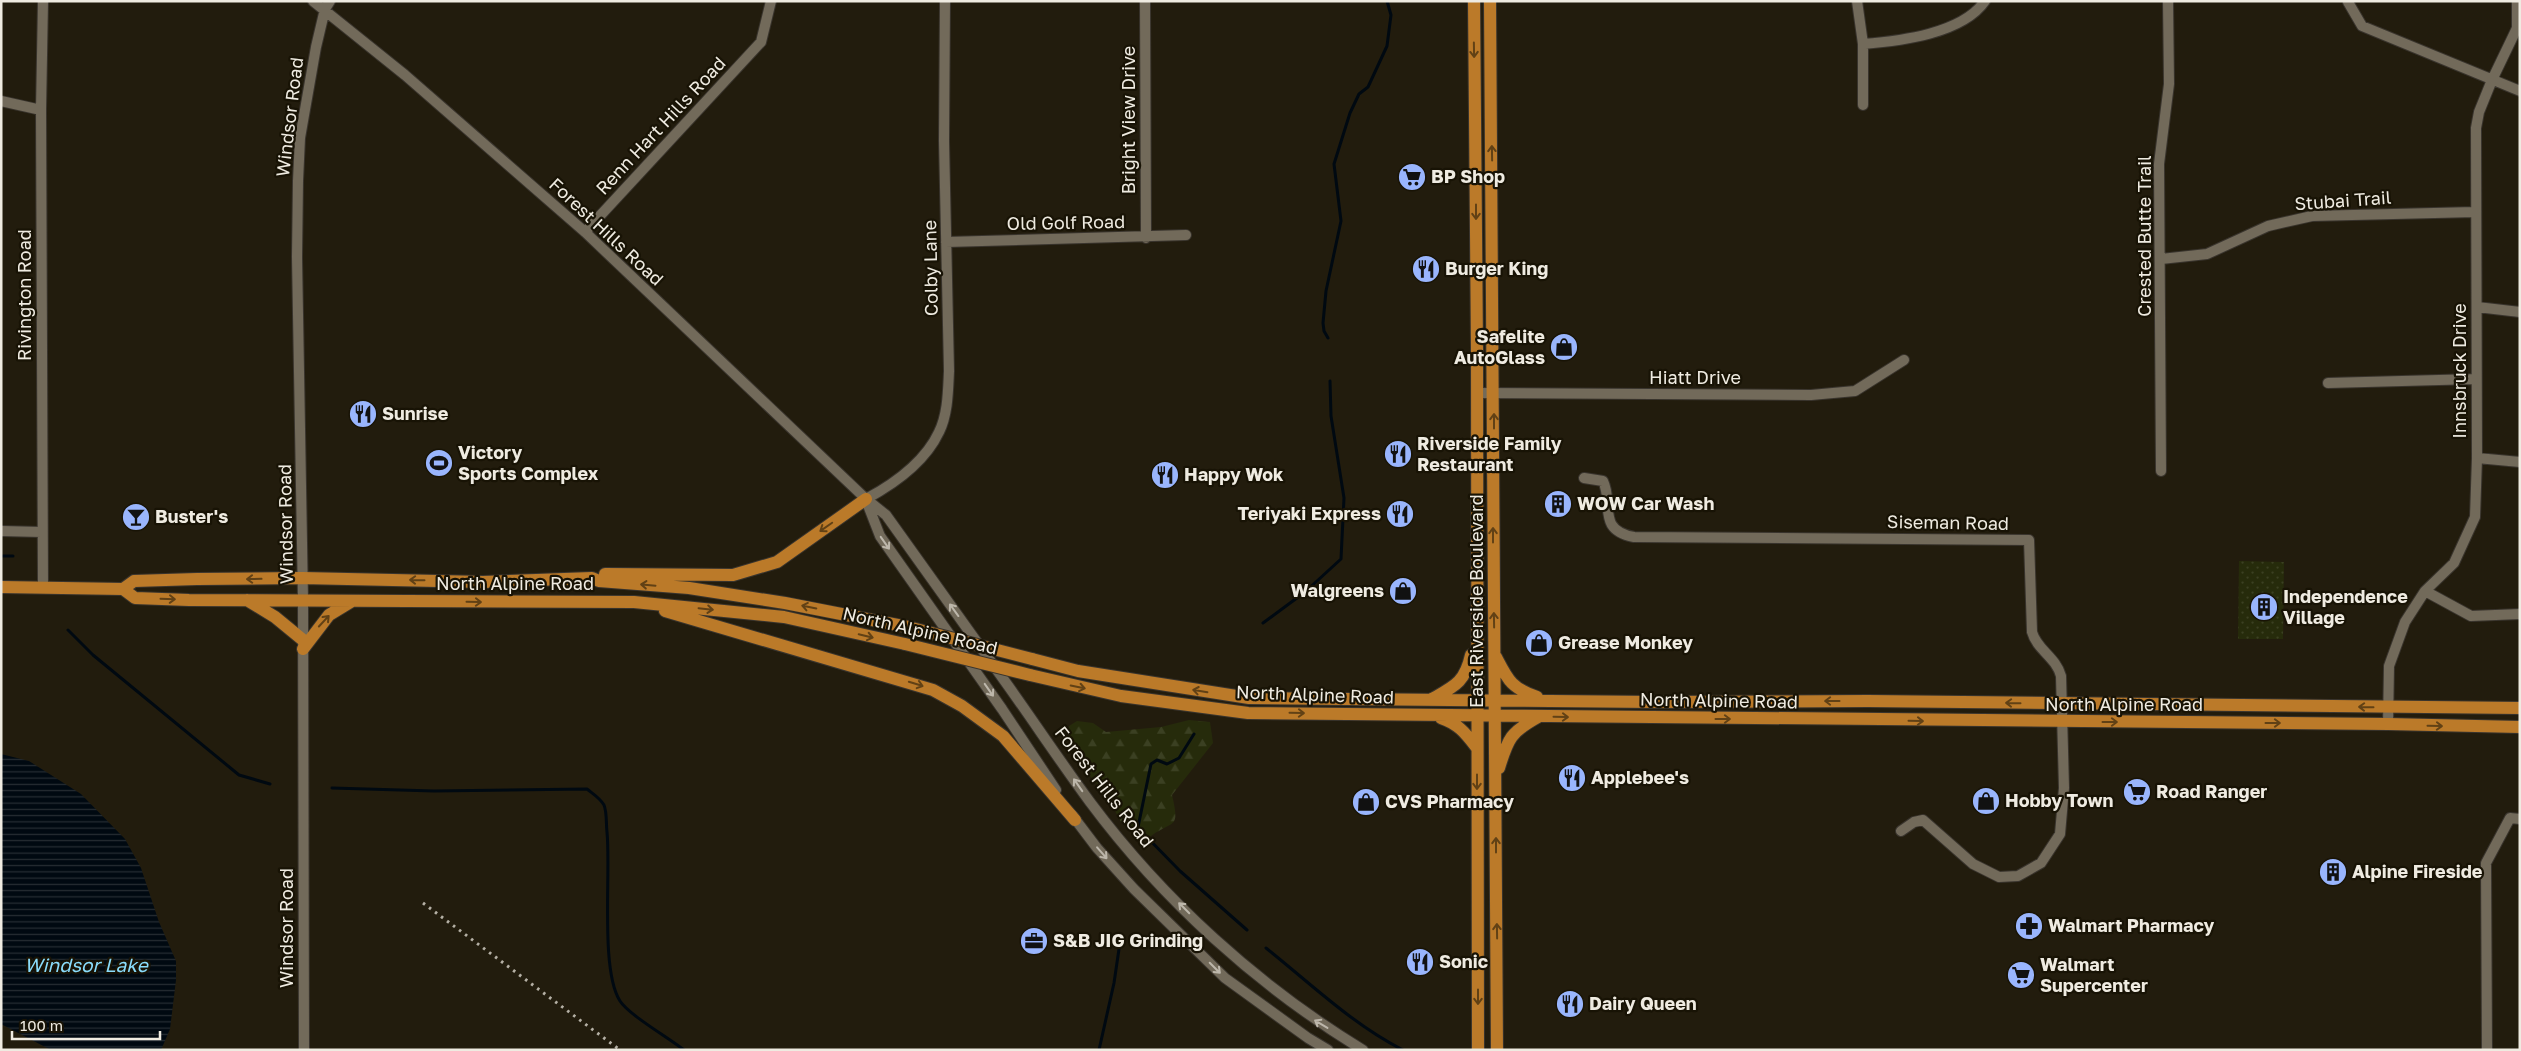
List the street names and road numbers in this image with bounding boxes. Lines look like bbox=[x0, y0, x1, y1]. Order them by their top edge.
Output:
street label: Bright View Drive bbox=[1117, 46, 1139, 194]
street label: Renn Hart Hills Road bbox=[591, 52, 730, 199]
street label: Windsor Road bbox=[271, 56, 307, 178]
street label: Crested Butte Trail bbox=[2133, 155, 2155, 317]
street label: Forest Hills Road bbox=[545, 173, 668, 290]
street label: Stubai Trail bbox=[2294, 186, 2392, 214]
street label: Old Golf Road bbox=[1007, 210, 1125, 234]
street label: Colby Lane bbox=[918, 220, 942, 316]
street label: Rivington Road bbox=[13, 229, 35, 361]
street label: Innsbruck Drive bbox=[2448, 303, 2470, 439]
street label: Hiatt Drive bbox=[1649, 366, 1741, 388]
street label: Windsor Road bbox=[273, 464, 297, 584]
street label: East Riverside Boulevard bbox=[1465, 494, 1487, 708]
street label: Siseman Road bbox=[1887, 510, 2009, 534]
street label: North Alpine Road bbox=[436, 572, 594, 594]
street label: North Alpine Road bbox=[841, 602, 1000, 659]
street label: North Alpine Road bbox=[1236, 680, 1394, 708]
street label: North Alpine Road bbox=[1640, 688, 1798, 712]
street label: North Alpine Road bbox=[2045, 693, 2203, 715]
street label: Forest Hills Road bbox=[1051, 721, 1159, 851]
street label: Windsor Road bbox=[275, 868, 297, 988]

